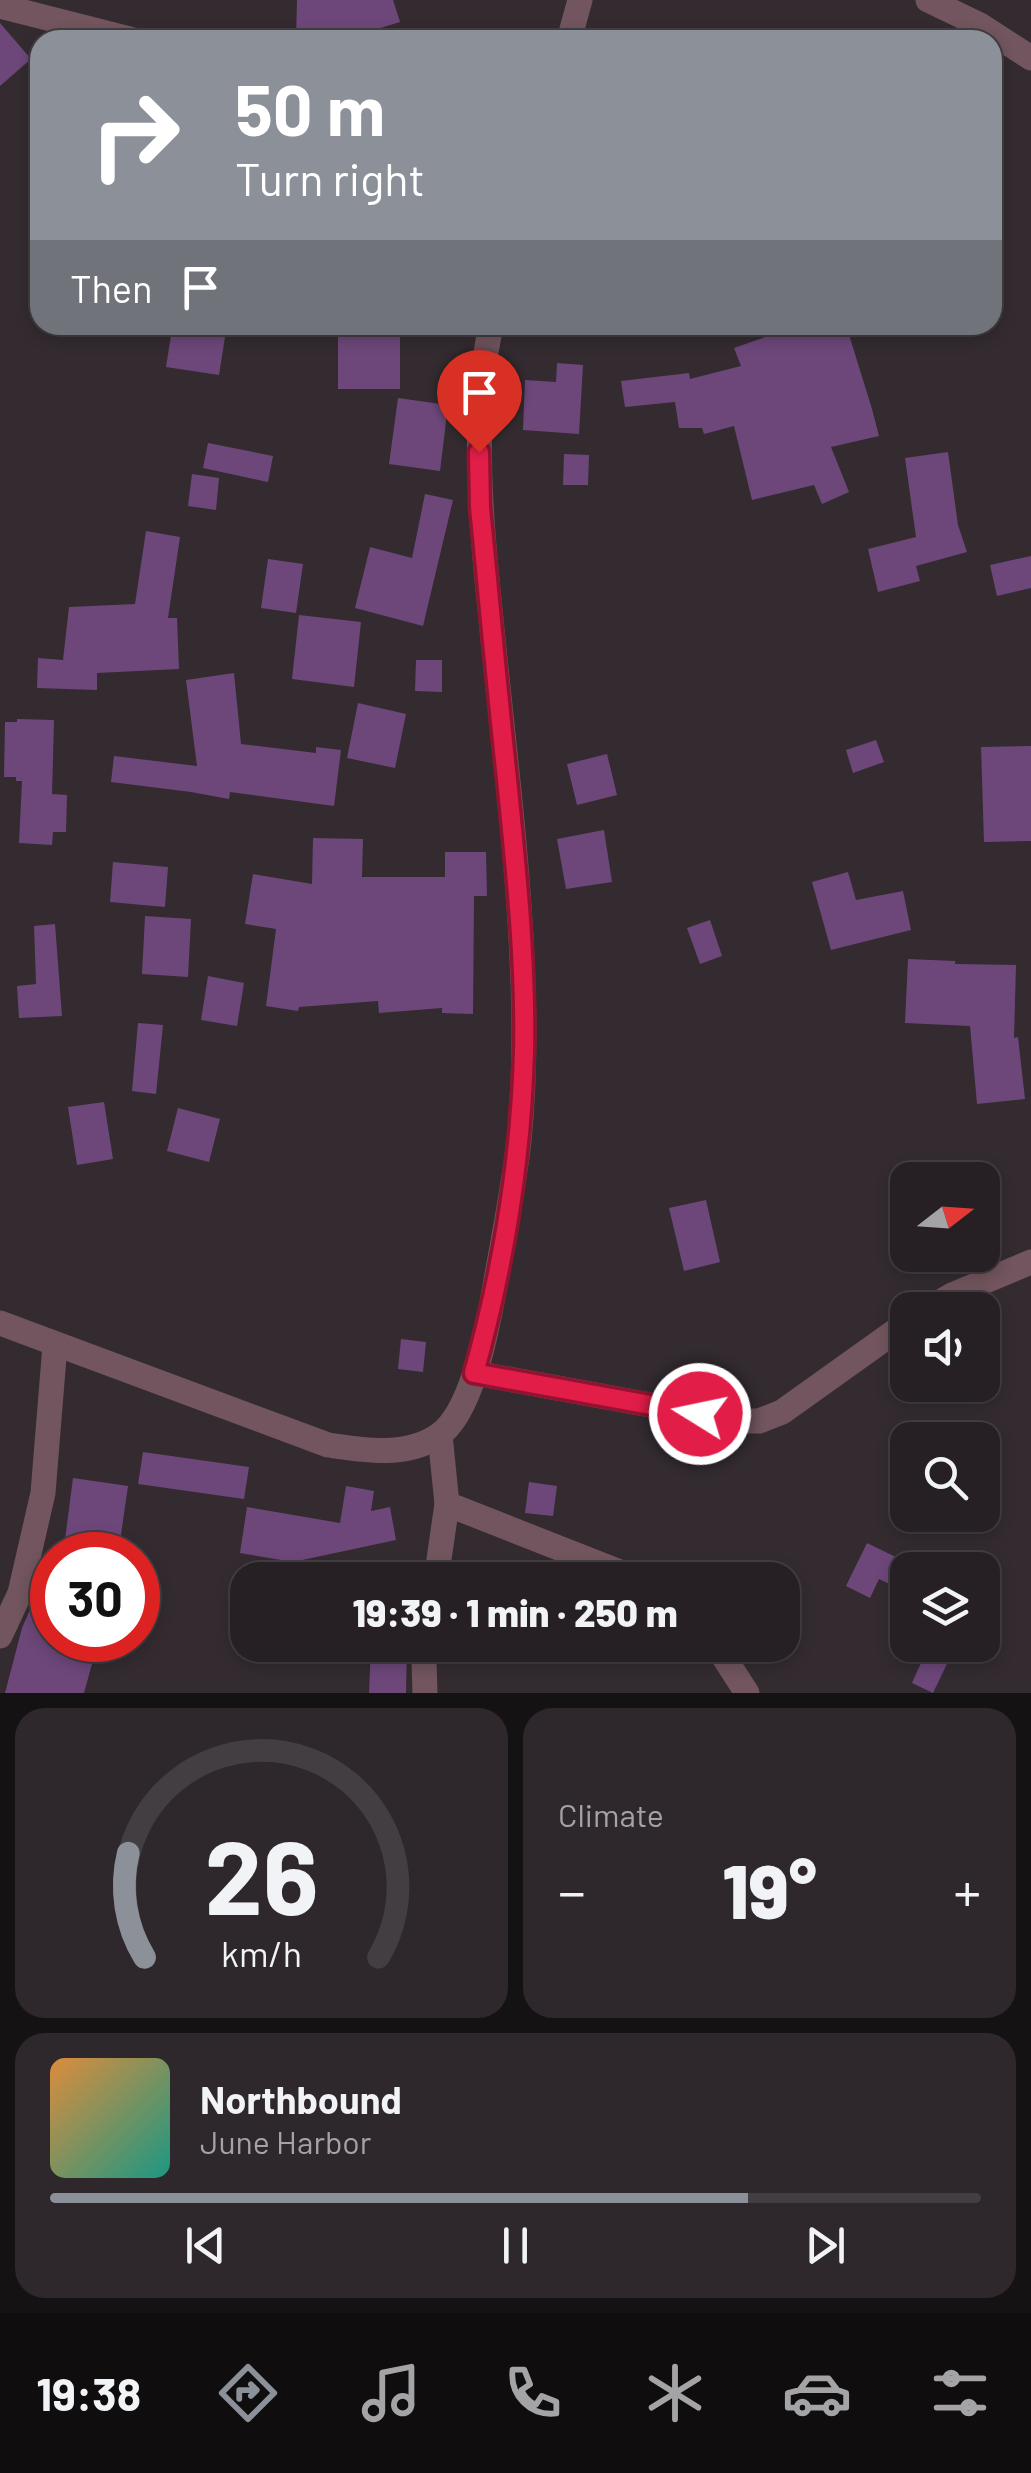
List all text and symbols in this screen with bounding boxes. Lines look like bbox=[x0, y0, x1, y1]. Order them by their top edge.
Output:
text: 50 m bbox=[235, 66, 385, 150]
icon: right bbox=[70, 70, 200, 200]
text: Turn right bbox=[235, 151, 425, 205]
icon: arrive bbox=[173, 260, 228, 315]
text: Then bbox=[70, 265, 153, 311]
pin bbox=[437, 350, 522, 453]
icon: arrive bbox=[452, 365, 507, 420]
north arrow bbox=[890, 1162, 1000, 1272]
map controls bbox=[890, 1162, 1000, 1662]
button: sound bbox=[890, 1292, 1000, 1402]
position arrow bbox=[648, 1362, 752, 1466]
button: search bbox=[890, 1422, 1000, 1532]
speed limit sign: 30 bbox=[30, 1532, 160, 1662]
button: layers bbox=[890, 1552, 1000, 1662]
text: 19:39 · 1 min · 250 m bbox=[352, 1589, 678, 1635]
text: Climate bbox=[558, 1795, 664, 1833]
text: 26 bbox=[204, 1811, 319, 1936]
text: 19° bbox=[722, 1844, 817, 1934]
text: − bbox=[558, 1857, 586, 1923]
text: + bbox=[953, 1857, 981, 1923]
text: km/h bbox=[221, 1931, 302, 1974]
text: Northbound bbox=[200, 2076, 402, 2122]
text: June Harbor bbox=[200, 2122, 371, 2160]
icon: previous bbox=[178, 2218, 233, 2273]
icon: pause bbox=[488, 2218, 543, 2273]
icon: next bbox=[798, 2218, 853, 2273]
icon: directions bbox=[213, 2358, 283, 2428]
icon: music bbox=[356, 2358, 426, 2428]
icon: phone bbox=[498, 2358, 568, 2428]
icon: climate bbox=[640, 2358, 710, 2428]
icon: car bbox=[782, 2358, 852, 2428]
icon: filters bbox=[925, 2358, 995, 2428]
text: 19:38 bbox=[36, 2366, 141, 2420]

